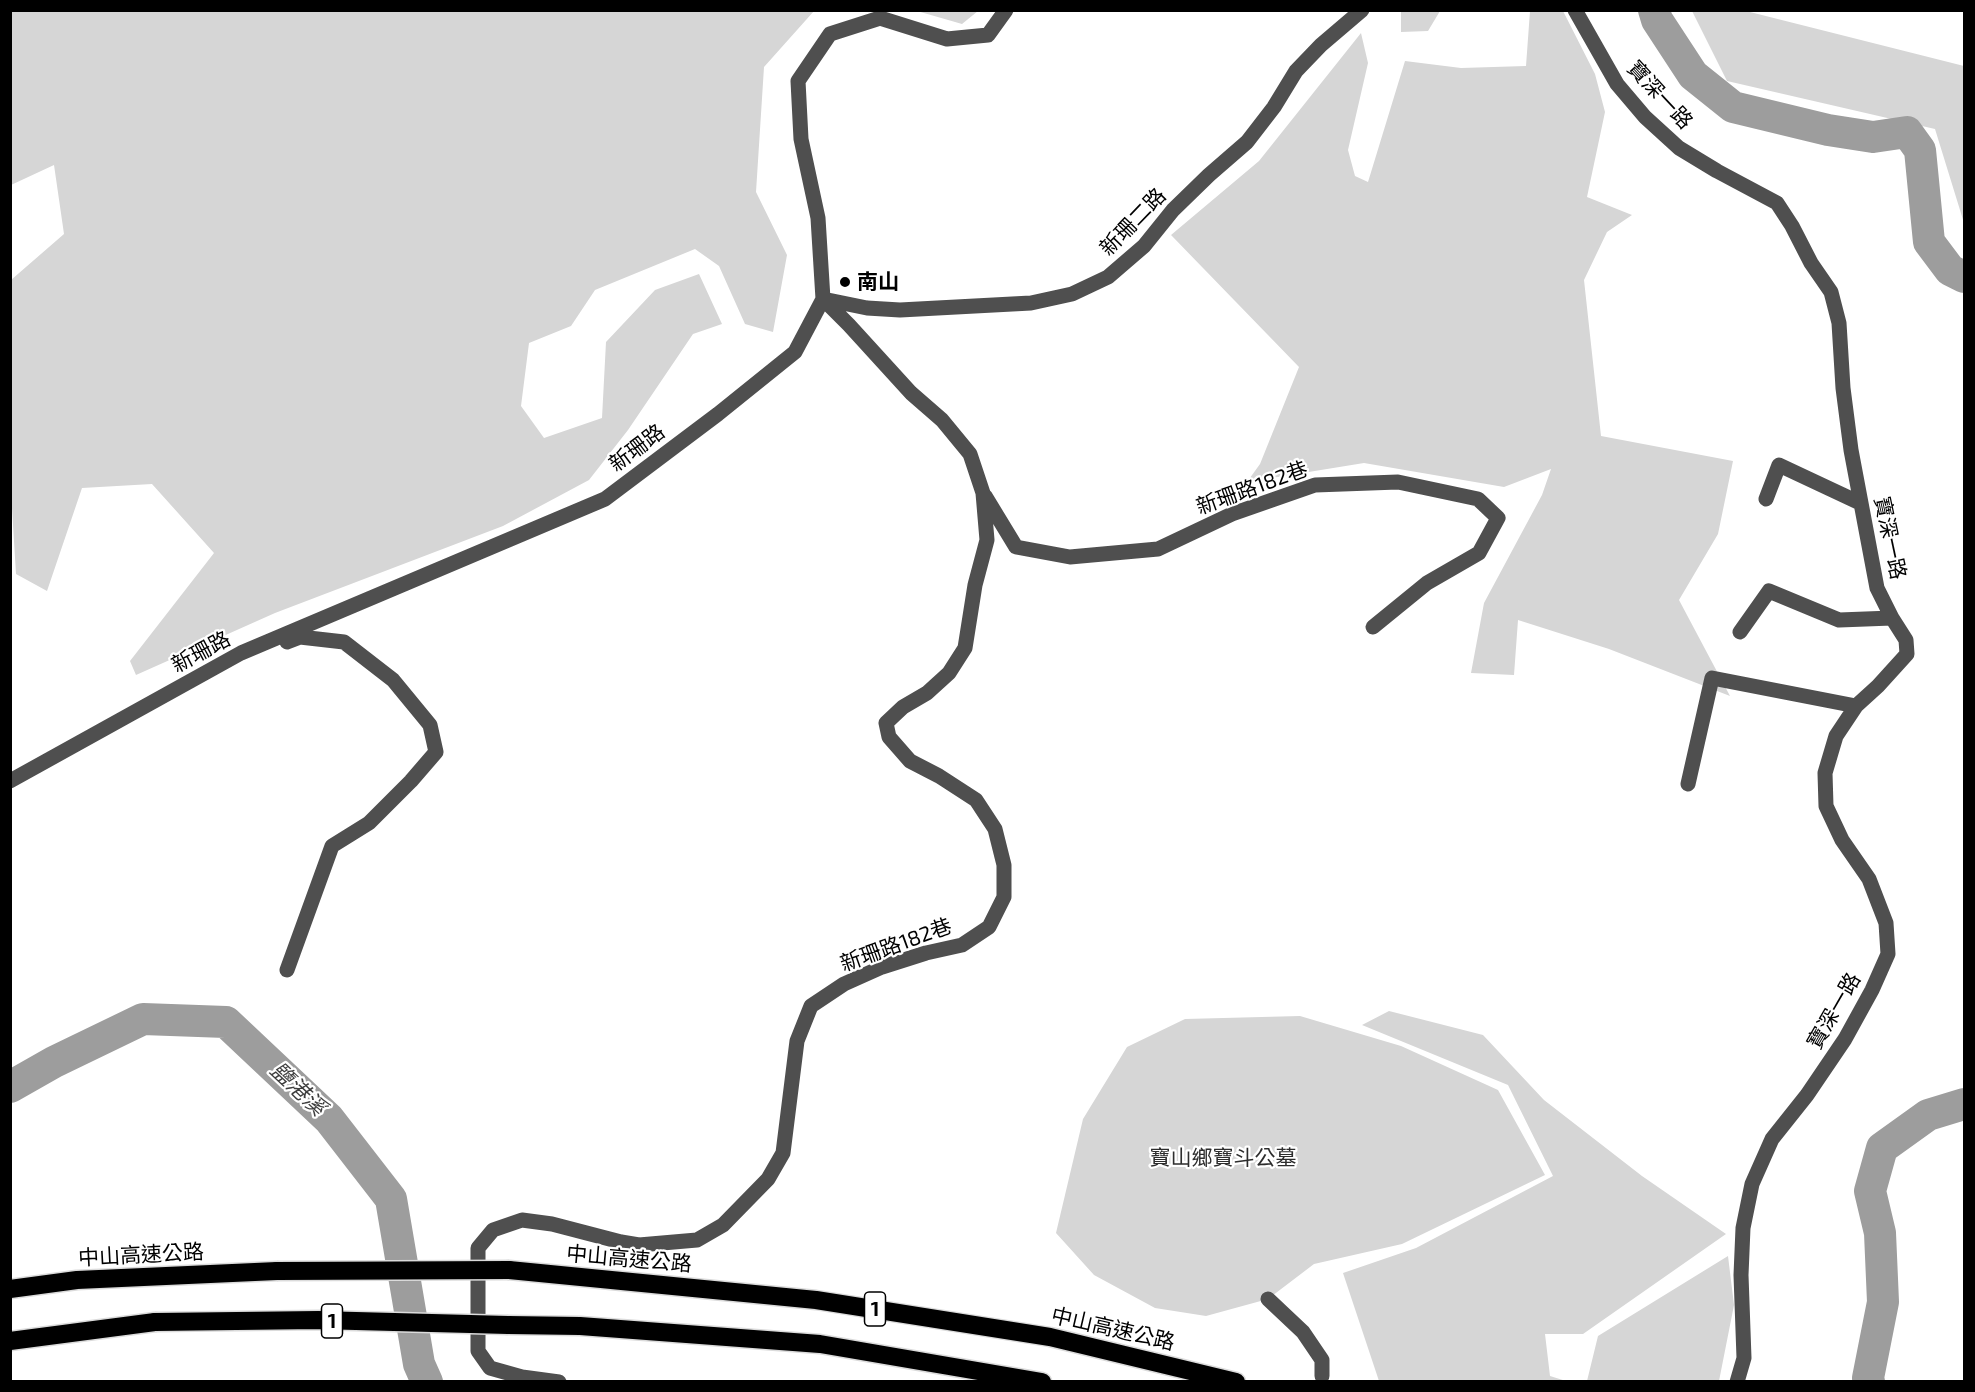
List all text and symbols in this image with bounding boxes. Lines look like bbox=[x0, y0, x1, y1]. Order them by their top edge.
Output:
street label: 寶深一路 bbox=[1622, 56, 1698, 134]
street label: 新珊二路 bbox=[1095, 183, 1171, 261]
place label: 南山 bbox=[857, 269, 899, 295]
marker: 南山 bbox=[838, 275, 852, 289]
street label: 新珊路 bbox=[604, 419, 670, 477]
street label: 新珊路182巷 bbox=[1193, 456, 1311, 520]
street label: 寶深一路 bbox=[1869, 494, 1911, 582]
street label: 新珊路 bbox=[167, 626, 235, 678]
street label: 新珊路182巷 bbox=[837, 913, 955, 977]
street label: 寶深一路 bbox=[1802, 968, 1866, 1054]
water label: 鹽港溪 bbox=[265, 1057, 331, 1121]
park label: 寶山鄉寶斗公墓 bbox=[1150, 1145, 1296, 1171]
street label: 中山高速公路 bbox=[77, 1239, 205, 1271]
street label: 中山高速公路 bbox=[565, 1241, 693, 1277]
road number: 1 bbox=[864, 1292, 886, 1326]
street label: 中山高速公路 bbox=[1049, 1303, 1177, 1355]
road number: 1 bbox=[322, 1304, 342, 1338]

